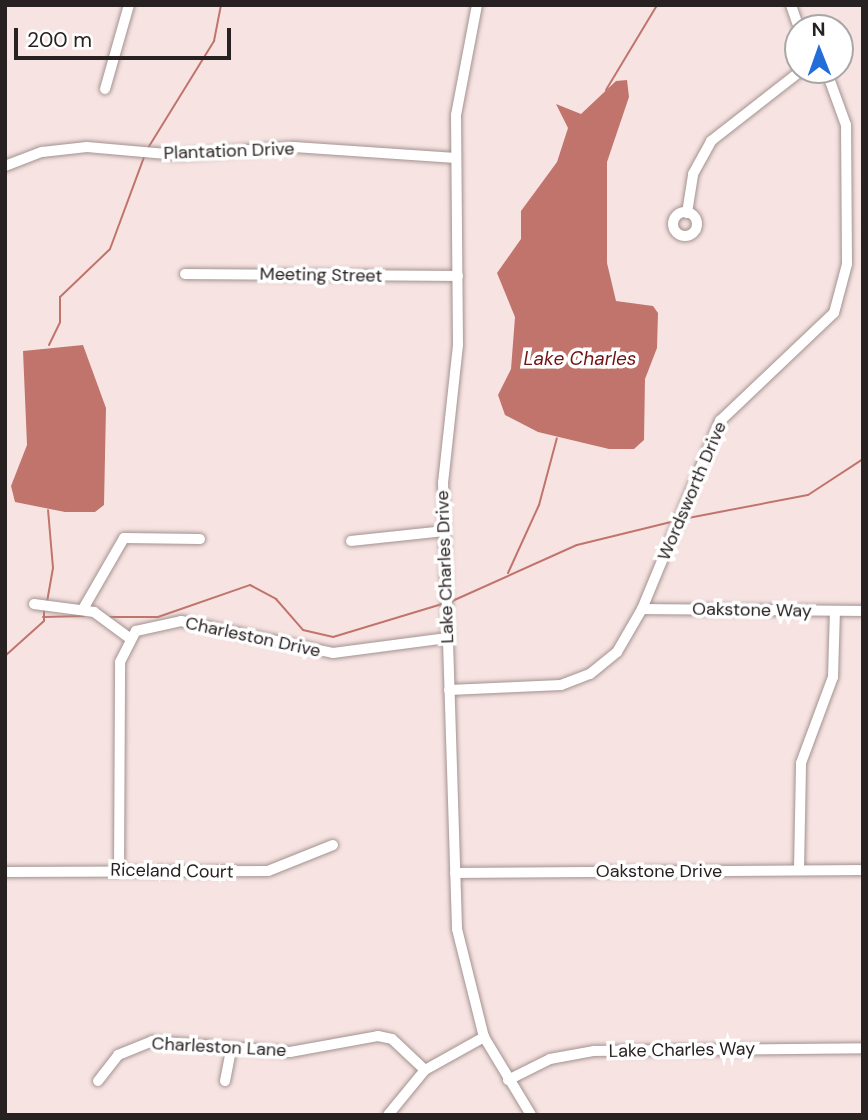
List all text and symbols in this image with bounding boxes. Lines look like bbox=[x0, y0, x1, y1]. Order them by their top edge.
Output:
scale bar bbox=[18, 14, 234, 58]
north arrow bbox=[784, 14, 854, 84]
text: N bbox=[812, 17, 826, 42]
text: 200 m bbox=[27, 26, 92, 54]
street label: Plantation Drive bbox=[163, 138, 295, 164]
street label: Meeting Street bbox=[259, 263, 383, 287]
water label: Lake Charles bbox=[524, 348, 636, 370]
street label: Wordsworth Drive bbox=[653, 418, 731, 564]
street label: Lake Charles Drive bbox=[432, 490, 458, 644]
street label: Oakstone Way bbox=[692, 598, 812, 622]
street label: Charleston Drive bbox=[183, 612, 323, 662]
street label: Riceland Court bbox=[110, 859, 234, 883]
street label: Oakstone Drive bbox=[596, 860, 722, 882]
street label: Charleston Lane bbox=[151, 1033, 287, 1061]
street label: Lake Charles Way bbox=[609, 1038, 755, 1062]

